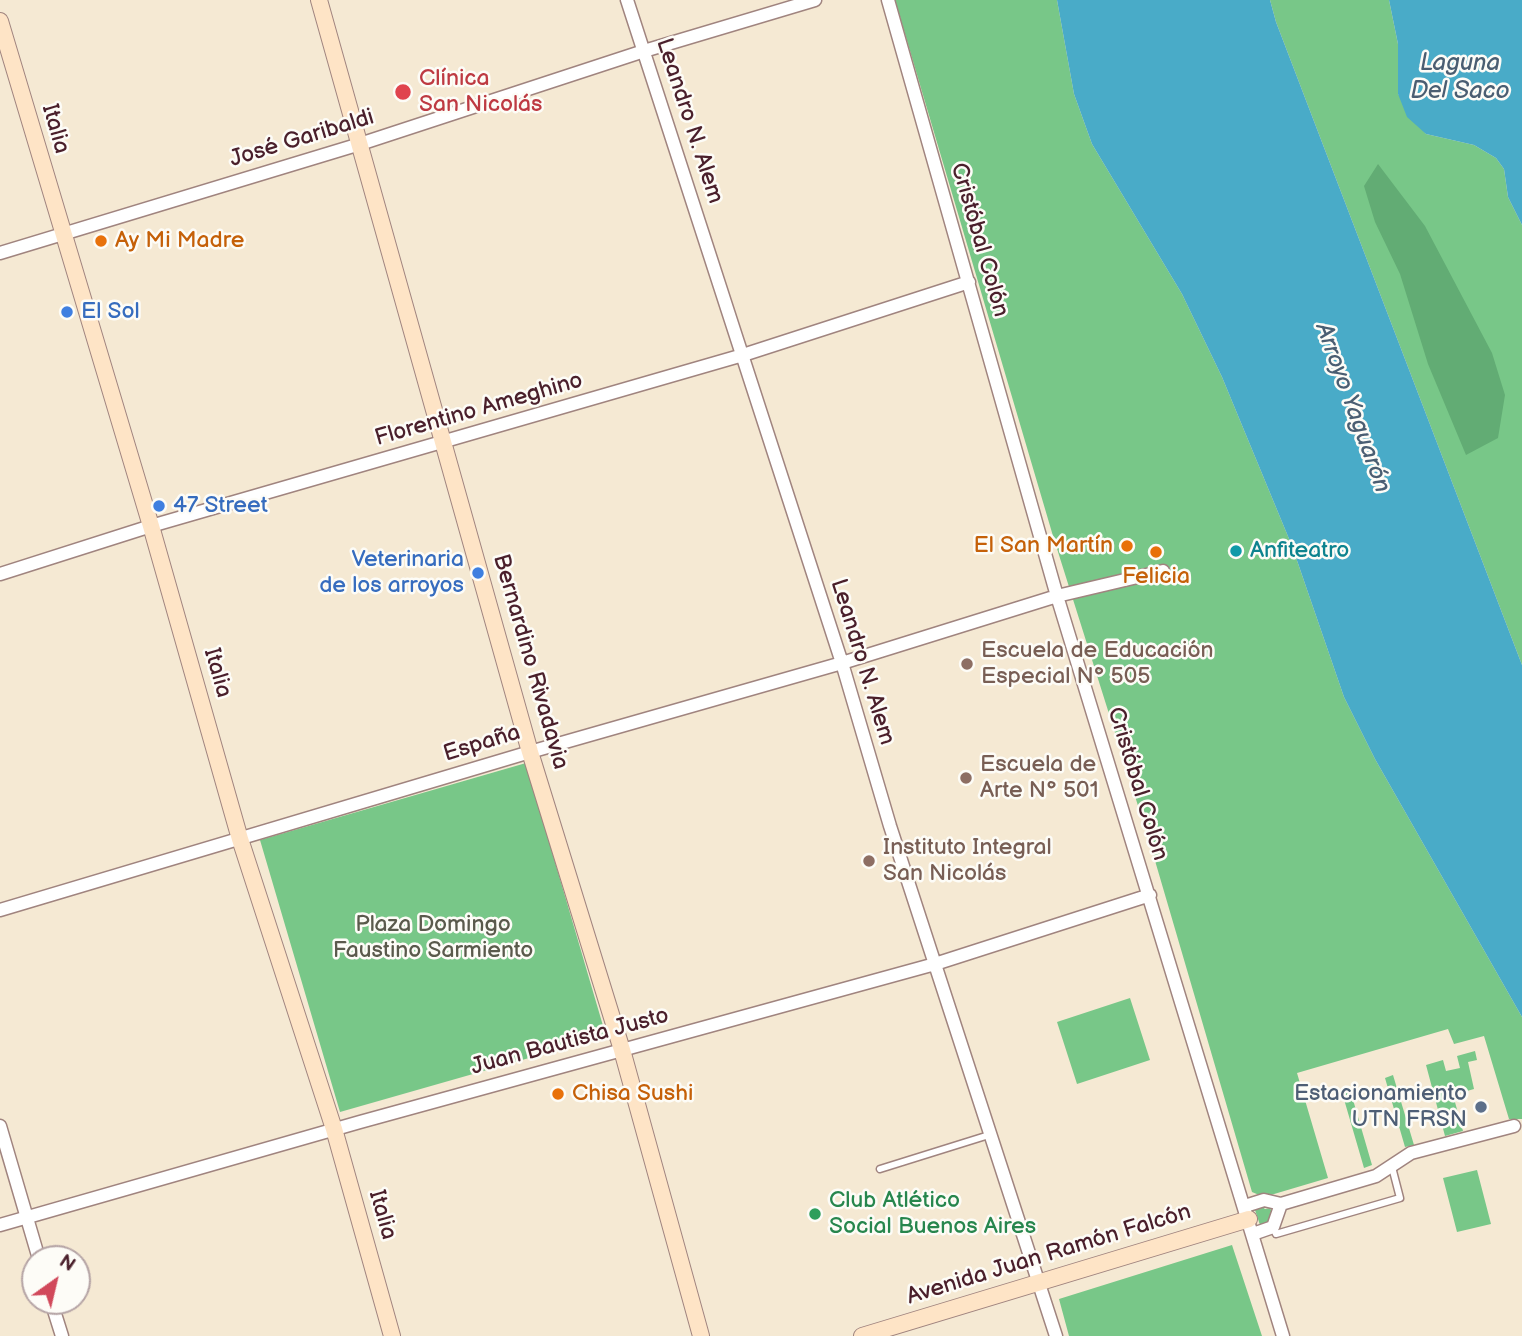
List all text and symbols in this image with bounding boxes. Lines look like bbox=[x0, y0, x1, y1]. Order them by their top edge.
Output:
street label: Leandro N. Alem bbox=[649, 35, 729, 207]
water label: Laguna Del Saco bbox=[1410, 50, 1510, 106]
place label: Clínica San Nicolás bbox=[419, 65, 542, 119]
marker: Clínica San Nicolás bbox=[393, 82, 413, 102]
street label: Italia bbox=[35, 101, 75, 157]
street label: José Garibaldi bbox=[226, 104, 378, 174]
street label: Cristóbal Colón bbox=[944, 160, 1014, 320]
place label: Ay Mi Madre bbox=[115, 227, 244, 255]
marker: Ay Mi Madre bbox=[93, 233, 109, 249]
place label: El Sol bbox=[81, 298, 140, 326]
marker: El Sol bbox=[59, 304, 75, 320]
water label: Arroyo Yaguarón bbox=[1308, 319, 1396, 497]
street label: Florentino Ameghino bbox=[372, 367, 586, 453]
place label: 47 Street bbox=[173, 492, 268, 520]
marker: 47 Street bbox=[151, 498, 167, 514]
place label: El San Martín bbox=[973, 532, 1113, 560]
place label: Anfiteatro bbox=[1250, 537, 1349, 565]
marker: El San Martín bbox=[1119, 538, 1135, 554]
marker: Anfiteatro bbox=[1228, 543, 1244, 559]
marker: Felicia bbox=[1148, 544, 1164, 560]
place label: Veterinaria de los arroyos bbox=[319, 546, 464, 600]
street label: Bernardino Rivadavia bbox=[486, 551, 574, 773]
place label: Felicia bbox=[1122, 563, 1190, 591]
marker: Veterinaria de los arroyos bbox=[470, 565, 486, 581]
street label: Leandro N. Alem bbox=[824, 576, 900, 748]
place label: Escuela de Educación Especial N° 505 bbox=[981, 637, 1214, 691]
street label: Italia bbox=[197, 645, 237, 701]
marker: Escuela de Educación Especial N° 505 bbox=[959, 656, 975, 672]
street label: Cristóbal Colón bbox=[1101, 704, 1173, 864]
street label: España bbox=[440, 719, 524, 769]
place label: Escuela de Arte N° 501 bbox=[980, 751, 1099, 805]
marker: Escuela de Arte N° 501 bbox=[958, 770, 974, 786]
place label: Instituto Integral San Nicolás bbox=[883, 834, 1052, 888]
marker: Instituto Integral San Nicolás bbox=[861, 853, 877, 869]
park label: Plaza Domingo Faustino Sarmiento bbox=[333, 911, 533, 965]
street label: Juan Bautista Justo bbox=[468, 1002, 672, 1082]
place label: Chisa Sushi bbox=[572, 1080, 693, 1108]
place label: Estacionamiento UTN FRSN bbox=[1294, 1080, 1467, 1134]
marker: Chisa Sushi bbox=[550, 1086, 566, 1102]
marker: Estacionamiento UTN FRSN bbox=[1473, 1099, 1489, 1115]
street label: Italia bbox=[362, 1187, 402, 1243]
place label: Club Atlético Social Buenos Aires bbox=[829, 1187, 1036, 1241]
street label: Avenida Juan Ramón Falcón bbox=[904, 1199, 1194, 1311]
marker: Club Atlético Social Buenos Aires bbox=[807, 1206, 823, 1222]
north arrow bbox=[21, 1245, 91, 1315]
text: N bbox=[55, 1250, 79, 1277]

